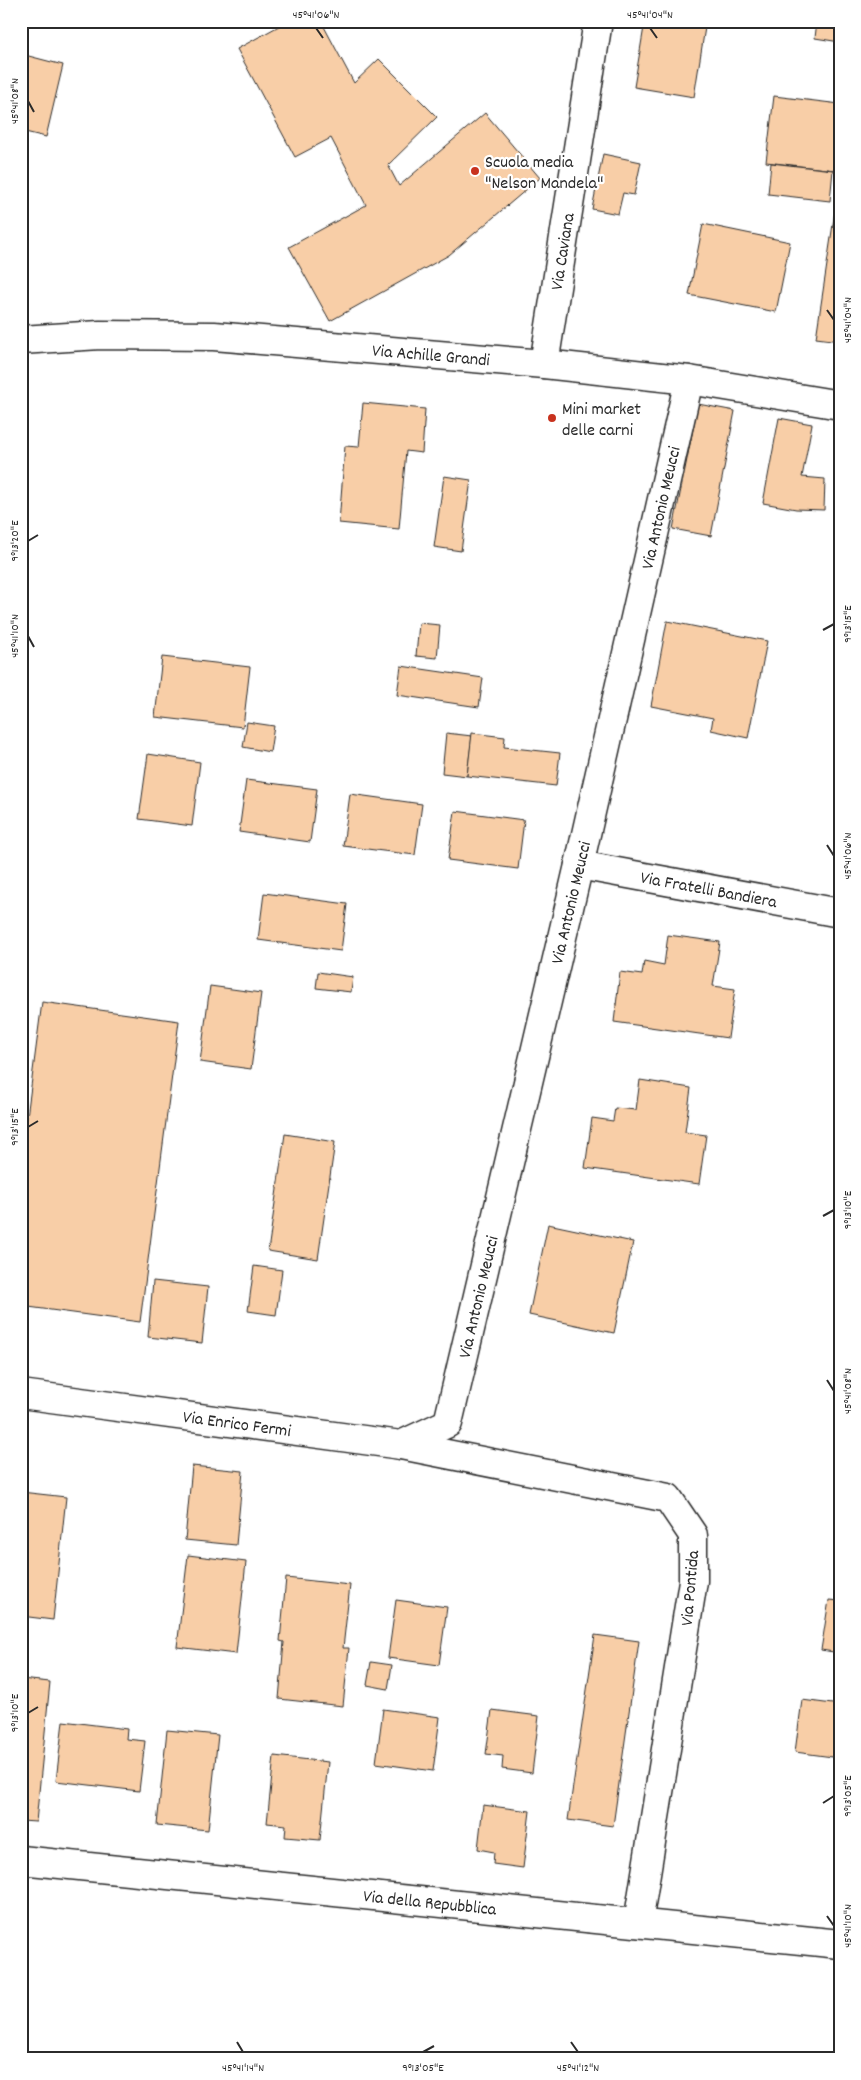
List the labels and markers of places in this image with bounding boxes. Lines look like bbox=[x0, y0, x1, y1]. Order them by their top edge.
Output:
place label: Scuola media "Nelson Mandela" bbox=[485, 151, 603, 197]
marker: Scuola media "Nelson Mandela" bbox=[469, 165, 481, 177]
place label: Mini market delle carni bbox=[562, 398, 641, 444]
marker: Mini market delle carni bbox=[546, 412, 558, 424]

